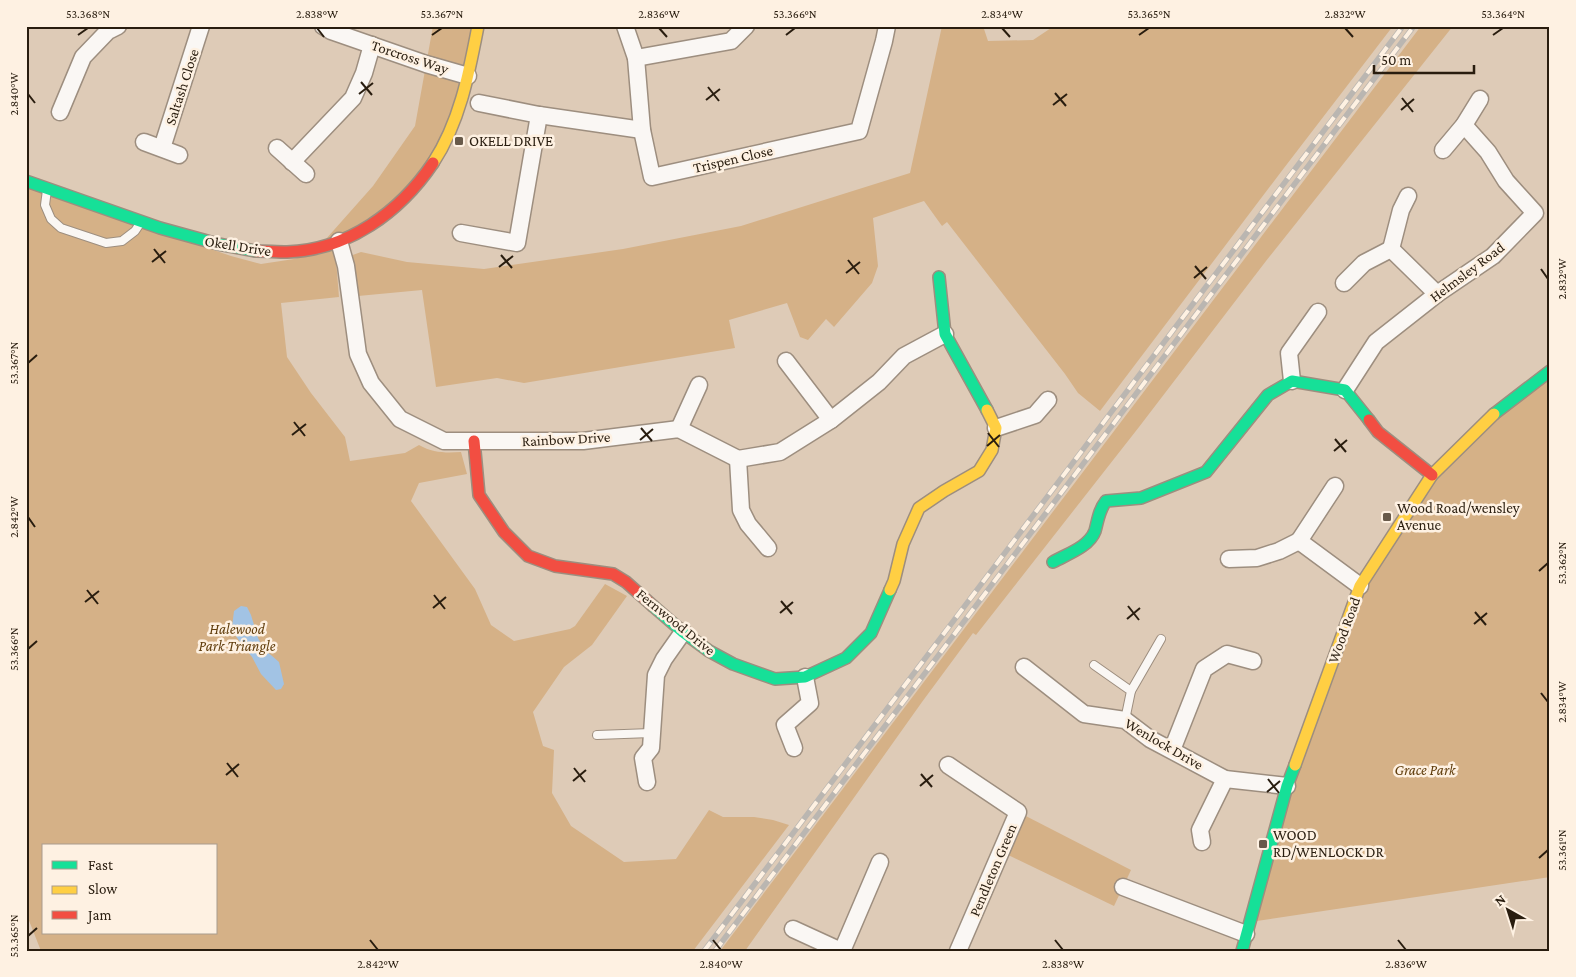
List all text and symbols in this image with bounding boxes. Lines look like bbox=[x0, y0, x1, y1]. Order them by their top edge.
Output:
text: 53.368°N bbox=[66, 7, 110, 21]
text: 2.838°W bbox=[296, 7, 338, 21]
text: 53.367°N bbox=[421, 7, 463, 21]
text: 2.836°W bbox=[638, 7, 680, 21]
text: 53.366°N bbox=[773, 7, 817, 21]
text: 2.834°W bbox=[981, 7, 1023, 21]
text: 53.365°N bbox=[1127, 7, 1171, 21]
text: 2.832°W bbox=[1324, 7, 1366, 21]
text: 53.364°N bbox=[1481, 7, 1525, 21]
street label: Torcross Way bbox=[369, 37, 451, 78]
scale bar bbox=[1374, 42, 1474, 74]
street label: Saltash Close bbox=[162, 46, 202, 127]
text: 50 m bbox=[1381, 52, 1411, 68]
text: 2.840°W bbox=[7, 72, 21, 116]
place label: OKELL DRIVE bbox=[469, 133, 553, 149]
marker: OKELL DRIVE bbox=[453, 135, 465, 147]
street label: Trispen Close bbox=[692, 142, 775, 177]
street label: Okell Drive bbox=[204, 233, 273, 259]
street label: Helmsley Road bbox=[1427, 239, 1508, 306]
text: 2.832°W bbox=[1555, 258, 1569, 300]
text: 53.367°N bbox=[7, 342, 21, 384]
street label: Rainbow Drive bbox=[521, 429, 611, 449]
text: 2.842°W bbox=[7, 496, 21, 538]
place label: Wood Road/wensley Avenue bbox=[1397, 500, 1520, 533]
marker: Wood Road/wensley Avenue bbox=[1381, 511, 1393, 523]
text: 53.362°N bbox=[1555, 541, 1569, 584]
street label: Fernwood Drive bbox=[634, 586, 719, 659]
street label: Wood Road bbox=[1325, 595, 1363, 665]
park label: Halewood Park Triangle bbox=[199, 621, 276, 655]
text: 53.366°N bbox=[7, 627, 21, 671]
text: 2.834°W bbox=[1555, 681, 1569, 723]
street label: Wenlock Drive bbox=[1122, 715, 1206, 773]
park label: Grace Park bbox=[1394, 762, 1457, 778]
street label: Pendleton Green bbox=[966, 821, 1020, 919]
place label: WOOD RD/WENLOCK DR bbox=[1273, 827, 1385, 860]
text: 53.361°N bbox=[1555, 829, 1569, 871]
marker: WOOD RD/WENLOCK DR bbox=[1257, 838, 1269, 850]
legend bbox=[42, 844, 218, 934]
text: Fast bbox=[88, 857, 114, 873]
text: Slow bbox=[88, 881, 118, 897]
north arrow bbox=[1484, 884, 1534, 934]
text: N bbox=[1491, 890, 1509, 909]
text: Jam bbox=[86, 907, 111, 924]
text: 53.365°N bbox=[7, 914, 21, 958]
text: 2.842°W bbox=[357, 957, 399, 971]
text: 2.840°W bbox=[699, 957, 743, 971]
text: 2.838°W bbox=[1042, 957, 1084, 971]
text: 2.836°W bbox=[1385, 957, 1427, 971]

